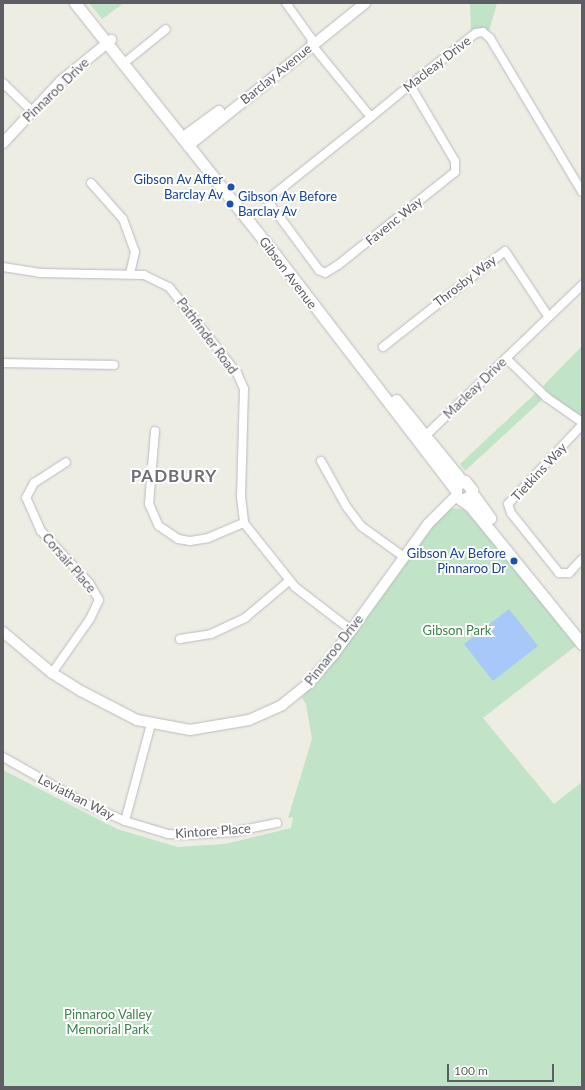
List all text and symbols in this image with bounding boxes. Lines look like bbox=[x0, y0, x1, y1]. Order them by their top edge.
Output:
street label: Macleay Drive bbox=[400, 33, 474, 95]
street label: Barclay Avenue bbox=[237, 40, 315, 108]
street label: Pinnaroo Drive bbox=[20, 55, 92, 125]
place label: Gibson Av After Barclay Av bbox=[132, 172, 223, 203]
marker: Gibson Av After Barclay Av bbox=[226, 182, 236, 192]
place label: Gibson Av Before Barclay Av bbox=[238, 189, 338, 220]
street label: Favenc Way bbox=[362, 193, 426, 249]
marker: Gibson Av Before Barclay Av bbox=[225, 199, 235, 209]
street label: Gibson Avenue bbox=[256, 234, 320, 312]
street label: Throsby Way bbox=[431, 252, 499, 310]
street label: Pathfinder Road bbox=[173, 295, 241, 377]
street label: Macleay Drive bbox=[440, 354, 510, 422]
street label: Tietkins Way bbox=[508, 440, 570, 504]
district label: PADBURY bbox=[131, 466, 217, 486]
street label: Corsair Place bbox=[39, 530, 99, 596]
place label: Gibson Av Before Pinnaroo Dr bbox=[406, 546, 506, 577]
marker: Gibson Av Before Pinnaroo Dr bbox=[509, 556, 519, 566]
street label: Pinnaroo Drive bbox=[302, 612, 366, 688]
park label: Gibson Park bbox=[423, 622, 491, 638]
street label: Leviathan Way bbox=[35, 771, 117, 823]
street label: Kintore Place bbox=[175, 821, 251, 841]
park label: Pinnaroo Valley Memorial Park bbox=[64, 1007, 152, 1038]
scale bar bbox=[449, 1056, 556, 1082]
text: 100 m bbox=[454, 1063, 488, 1078]

